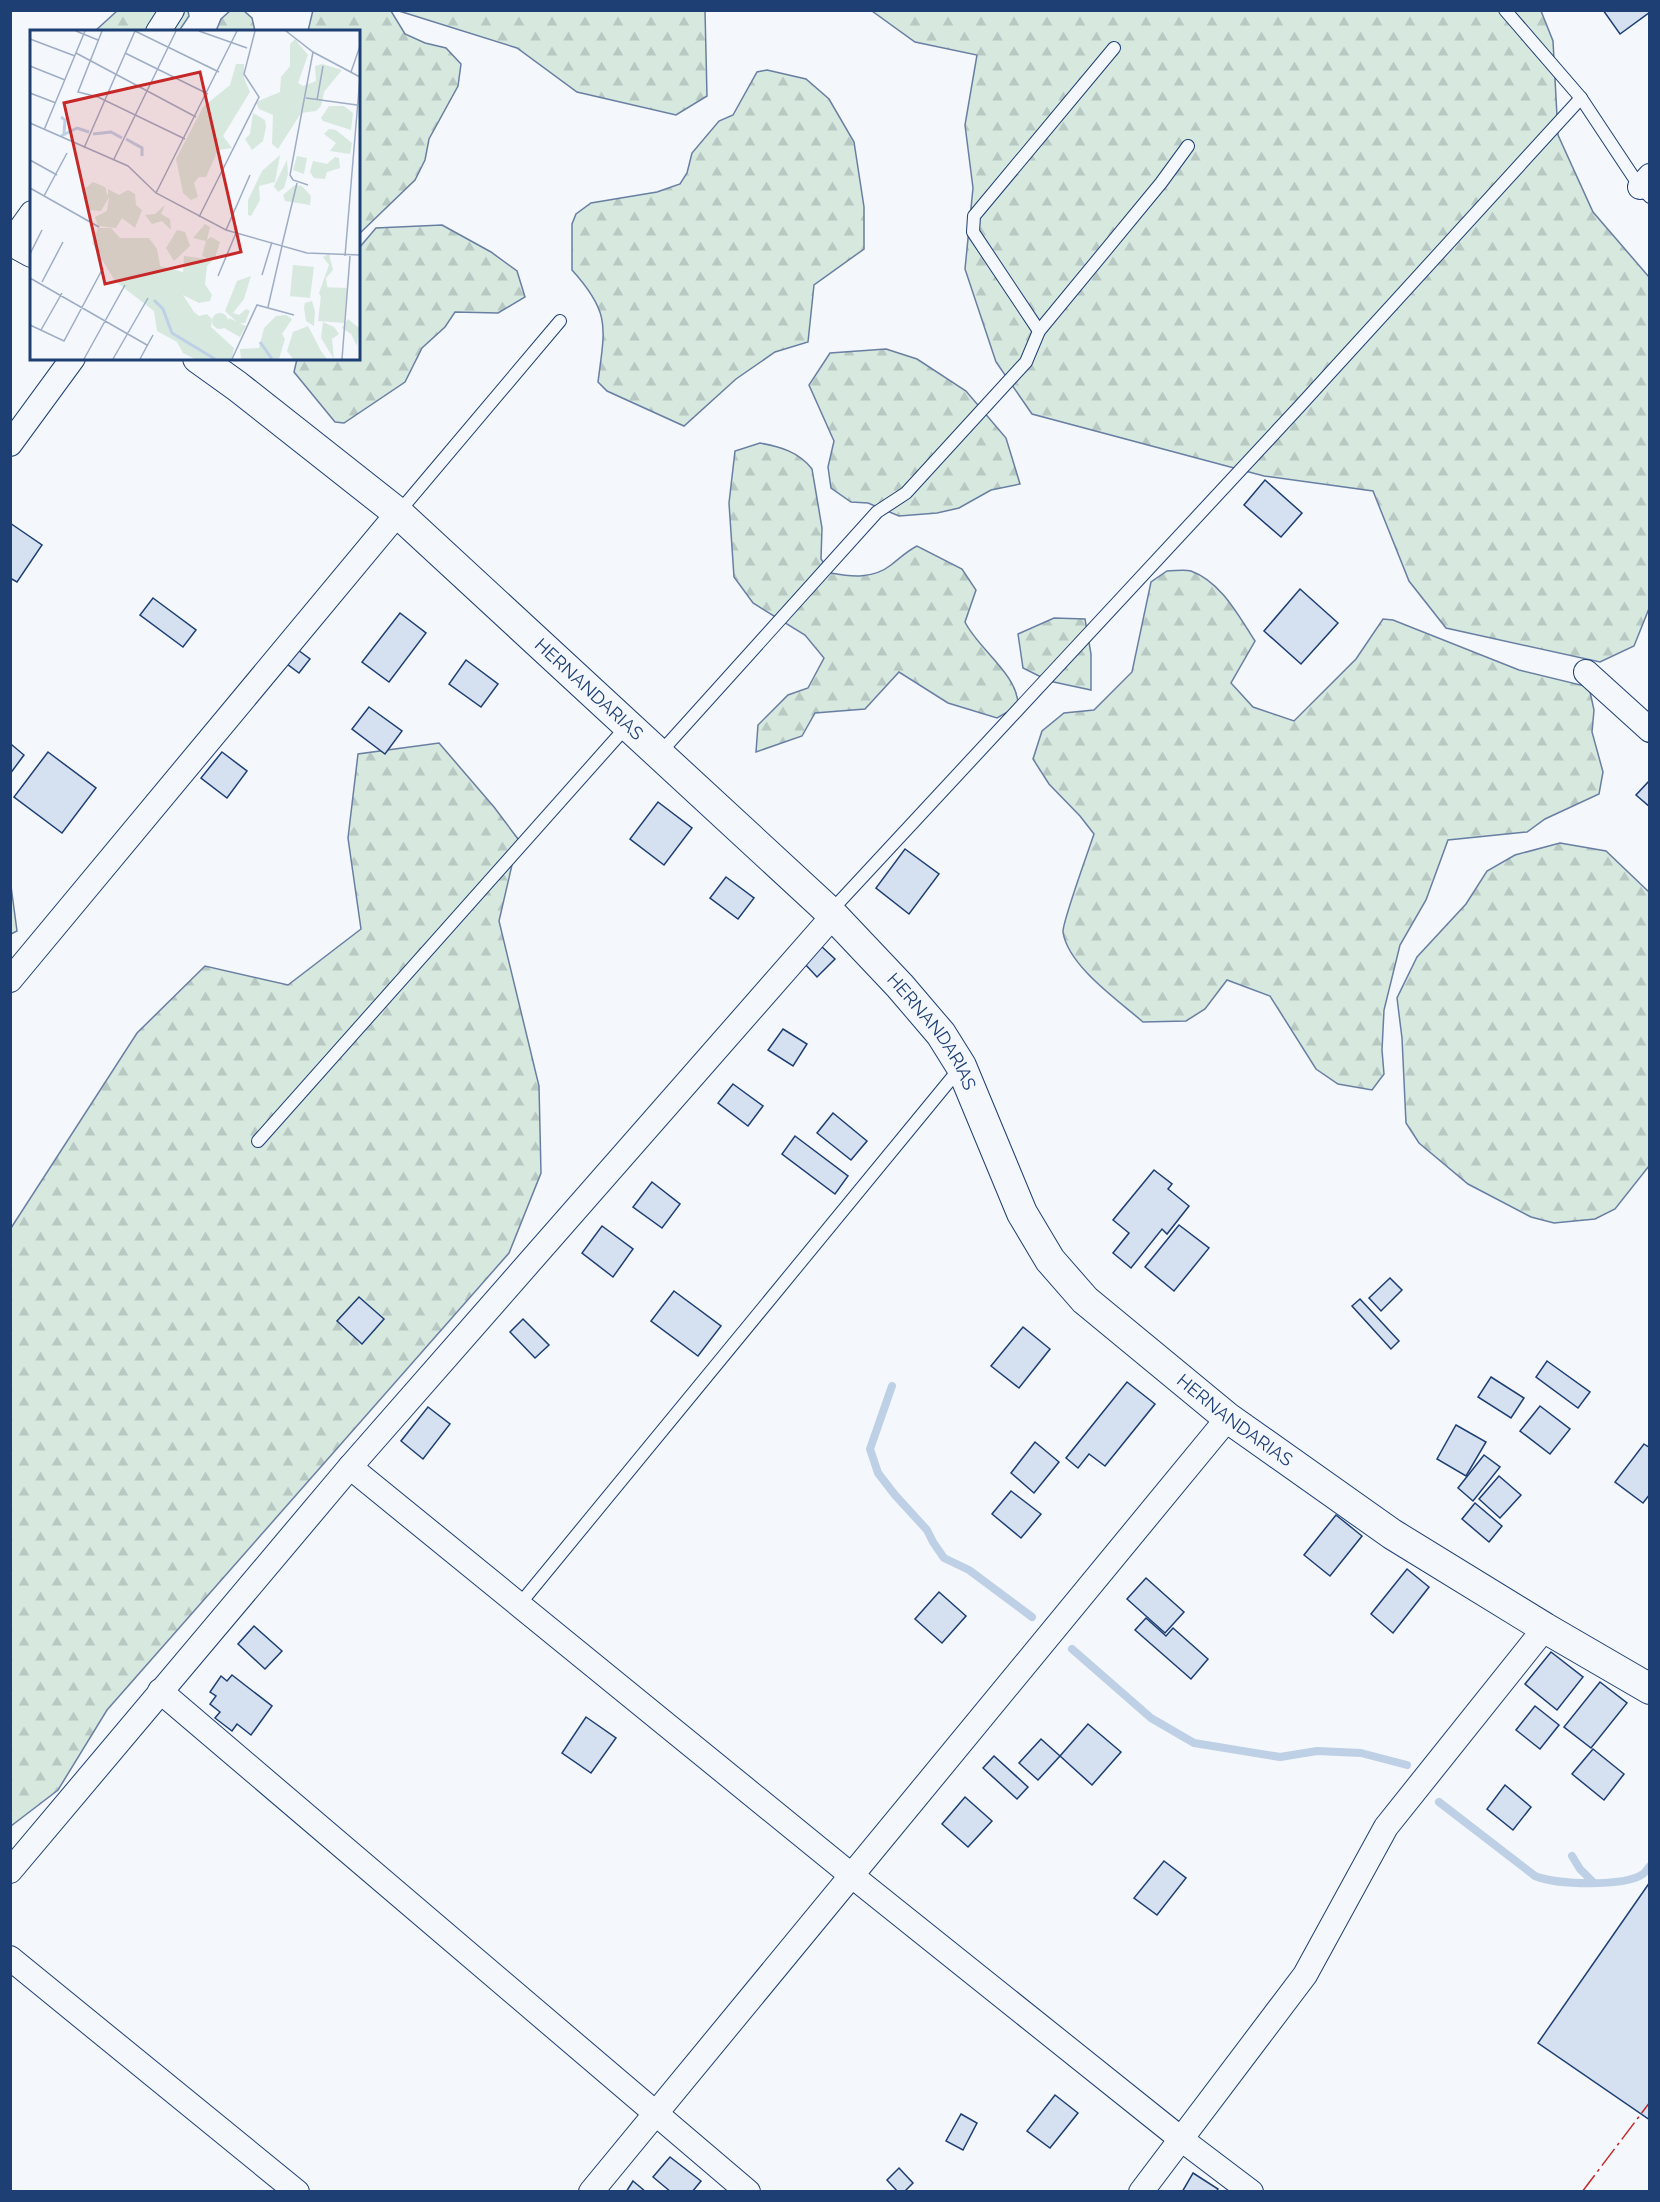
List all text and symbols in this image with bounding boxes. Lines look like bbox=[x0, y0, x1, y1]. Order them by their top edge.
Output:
inset map bbox=[30, 30, 360, 360]
street label: HERNANDARIAS bbox=[531, 634, 648, 744]
street label: HERNANDARIAS bbox=[883, 968, 981, 1093]
street label: HERNANDARIAS bbox=[1173, 1369, 1297, 1470]

